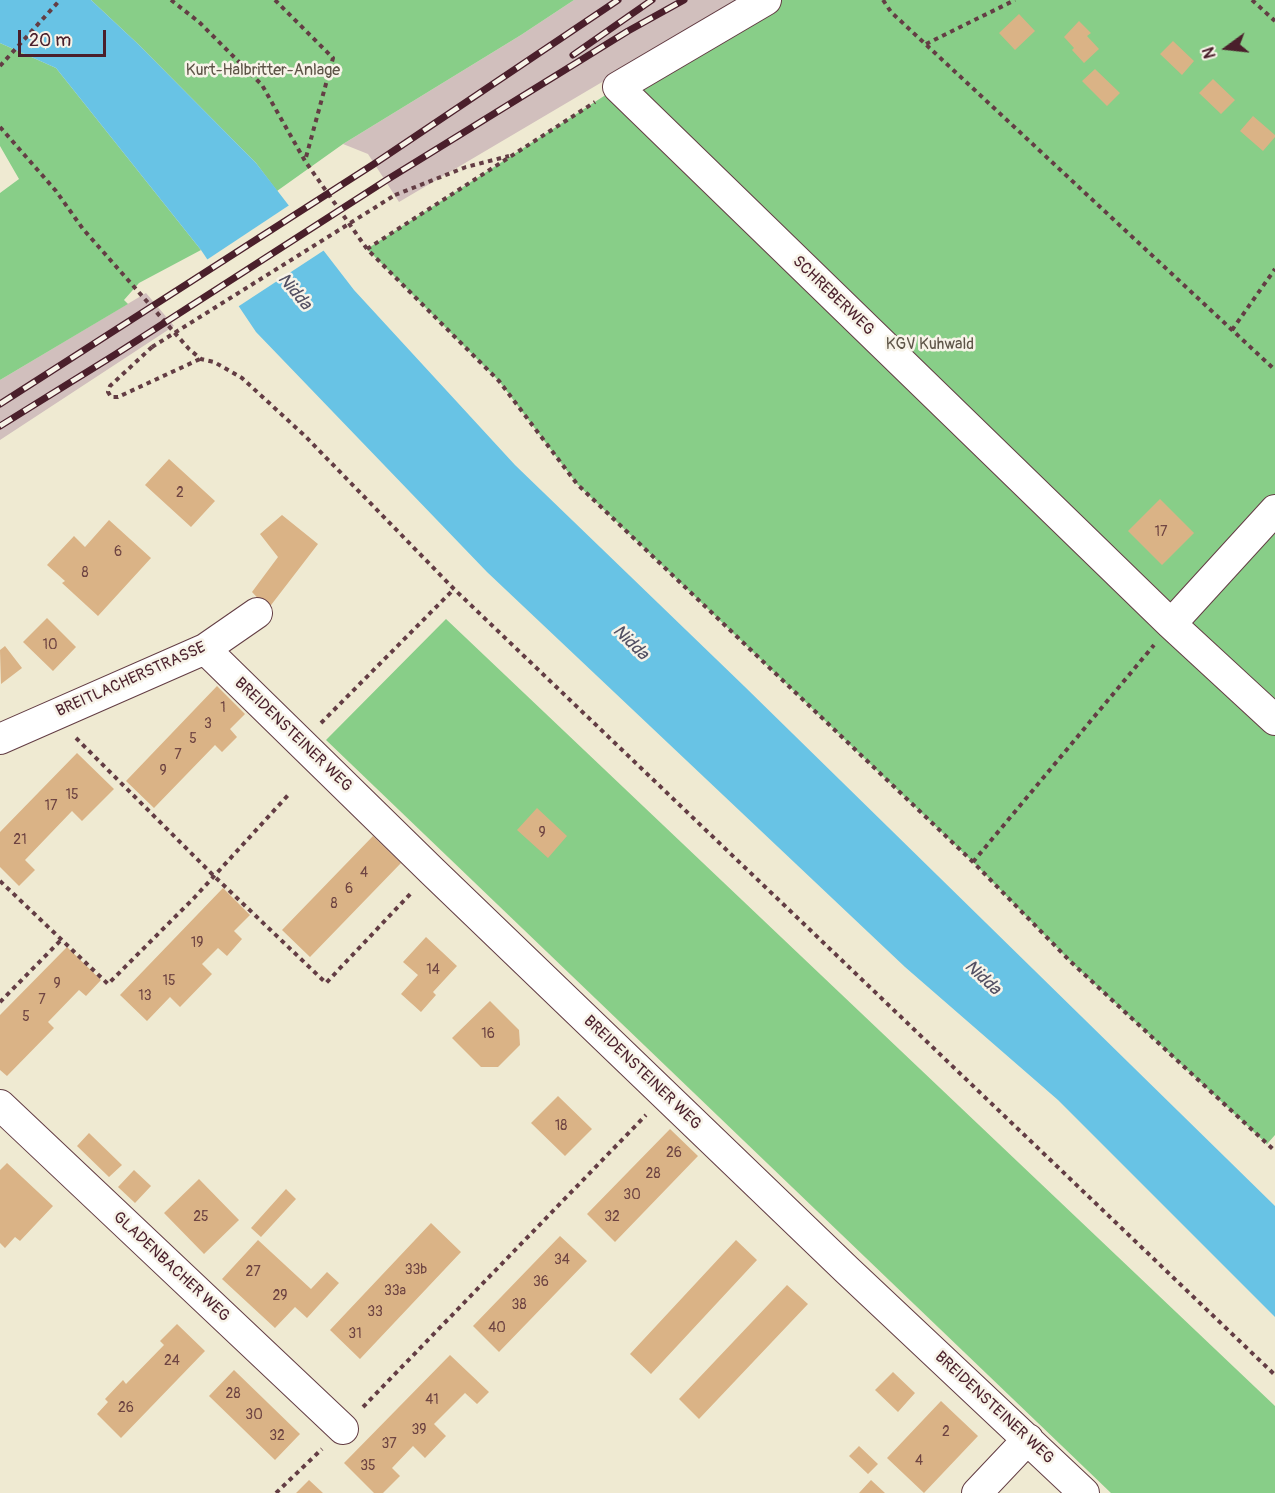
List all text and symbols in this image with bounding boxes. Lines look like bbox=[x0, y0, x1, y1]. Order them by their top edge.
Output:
scale bar bbox=[21, 18, 110, 56]
north arrow bbox=[1197, 18, 1257, 78]
text: 20 m bbox=[29, 29, 71, 52]
text: N bbox=[1199, 45, 1221, 60]
park label: Kurt-Halbritter-Anlage bbox=[186, 61, 340, 81]
street label: SCHREBERWEG bbox=[788, 252, 878, 340]
water label: Nidda bbox=[272, 269, 316, 315]
park label: KGV Kuhwald bbox=[886, 335, 974, 355]
house number: 2 bbox=[176, 485, 184, 501]
house number: 17 bbox=[1155, 524, 1167, 540]
house number: 6 bbox=[114, 544, 122, 560]
house number: 8 bbox=[81, 565, 89, 581]
water label: Nidda bbox=[608, 621, 652, 665]
house number: 10 bbox=[42, 637, 58, 653]
street label: BREITLACHERSTRASSE bbox=[53, 638, 209, 722]
street label: BREIDENSTEINER WEG bbox=[230, 674, 356, 796]
house number: 1 bbox=[220, 700, 226, 716]
house number: 3 bbox=[204, 716, 212, 732]
house number: 5 bbox=[189, 731, 197, 747]
house number: 7 bbox=[174, 747, 182, 763]
house number: 9 bbox=[159, 763, 167, 779]
house number: 15 bbox=[65, 787, 79, 803]
house number: 17 bbox=[45, 798, 57, 814]
house number: 9 bbox=[538, 825, 546, 841]
house number: 21 bbox=[13, 832, 27, 848]
house number: 4 bbox=[360, 865, 368, 881]
house number: 6 bbox=[345, 881, 353, 897]
house number: 8 bbox=[330, 896, 338, 912]
house number: 19 bbox=[191, 935, 203, 951]
water label: Nidda bbox=[960, 956, 1004, 1000]
house number: 14 bbox=[426, 962, 440, 978]
house number: 15 bbox=[162, 973, 176, 989]
house number: 9 bbox=[53, 976, 61, 992]
house number: 13 bbox=[138, 988, 152, 1004]
house number: 7 bbox=[38, 992, 46, 1008]
house number: 5 bbox=[22, 1009, 30, 1025]
street label: BREIDENSTEINER WEG bbox=[579, 1012, 705, 1134]
house number: 16 bbox=[481, 1026, 495, 1042]
house number: 18 bbox=[555, 1118, 567, 1134]
house number: 26 bbox=[666, 1145, 682, 1161]
house number: 28 bbox=[646, 1166, 660, 1182]
house number: 30 bbox=[623, 1187, 641, 1203]
street label: GLADENBACHER WEG bbox=[109, 1208, 233, 1326]
house number: 25 bbox=[193, 1209, 209, 1225]
house number: 32 bbox=[604, 1209, 620, 1225]
house number: 34 bbox=[554, 1252, 570, 1268]
house number: 33b bbox=[405, 1262, 427, 1278]
house number: 27 bbox=[245, 1264, 261, 1280]
house number: 36 bbox=[533, 1274, 549, 1290]
house number: 33a bbox=[384, 1283, 406, 1299]
house number: 29 bbox=[272, 1288, 288, 1304]
house number: 38 bbox=[512, 1297, 526, 1313]
house number: 33 bbox=[367, 1304, 383, 1320]
house number: 40 bbox=[488, 1320, 506, 1336]
house number: 31 bbox=[348, 1326, 362, 1342]
street label: BREIDENSTEINER WEG bbox=[930, 1348, 1058, 1468]
house number: 24 bbox=[164, 1353, 180, 1369]
house number: 28 bbox=[226, 1386, 240, 1402]
house number: 41 bbox=[425, 1392, 439, 1408]
house number: 26 bbox=[118, 1400, 134, 1416]
house number: 30 bbox=[245, 1407, 263, 1423]
house number: 39 bbox=[411, 1422, 427, 1438]
house number: 2 bbox=[942, 1424, 950, 1440]
house number: 32 bbox=[269, 1428, 285, 1444]
house number: 37 bbox=[381, 1436, 397, 1452]
house number: 4 bbox=[915, 1453, 923, 1469]
house number: 35 bbox=[360, 1458, 376, 1474]

